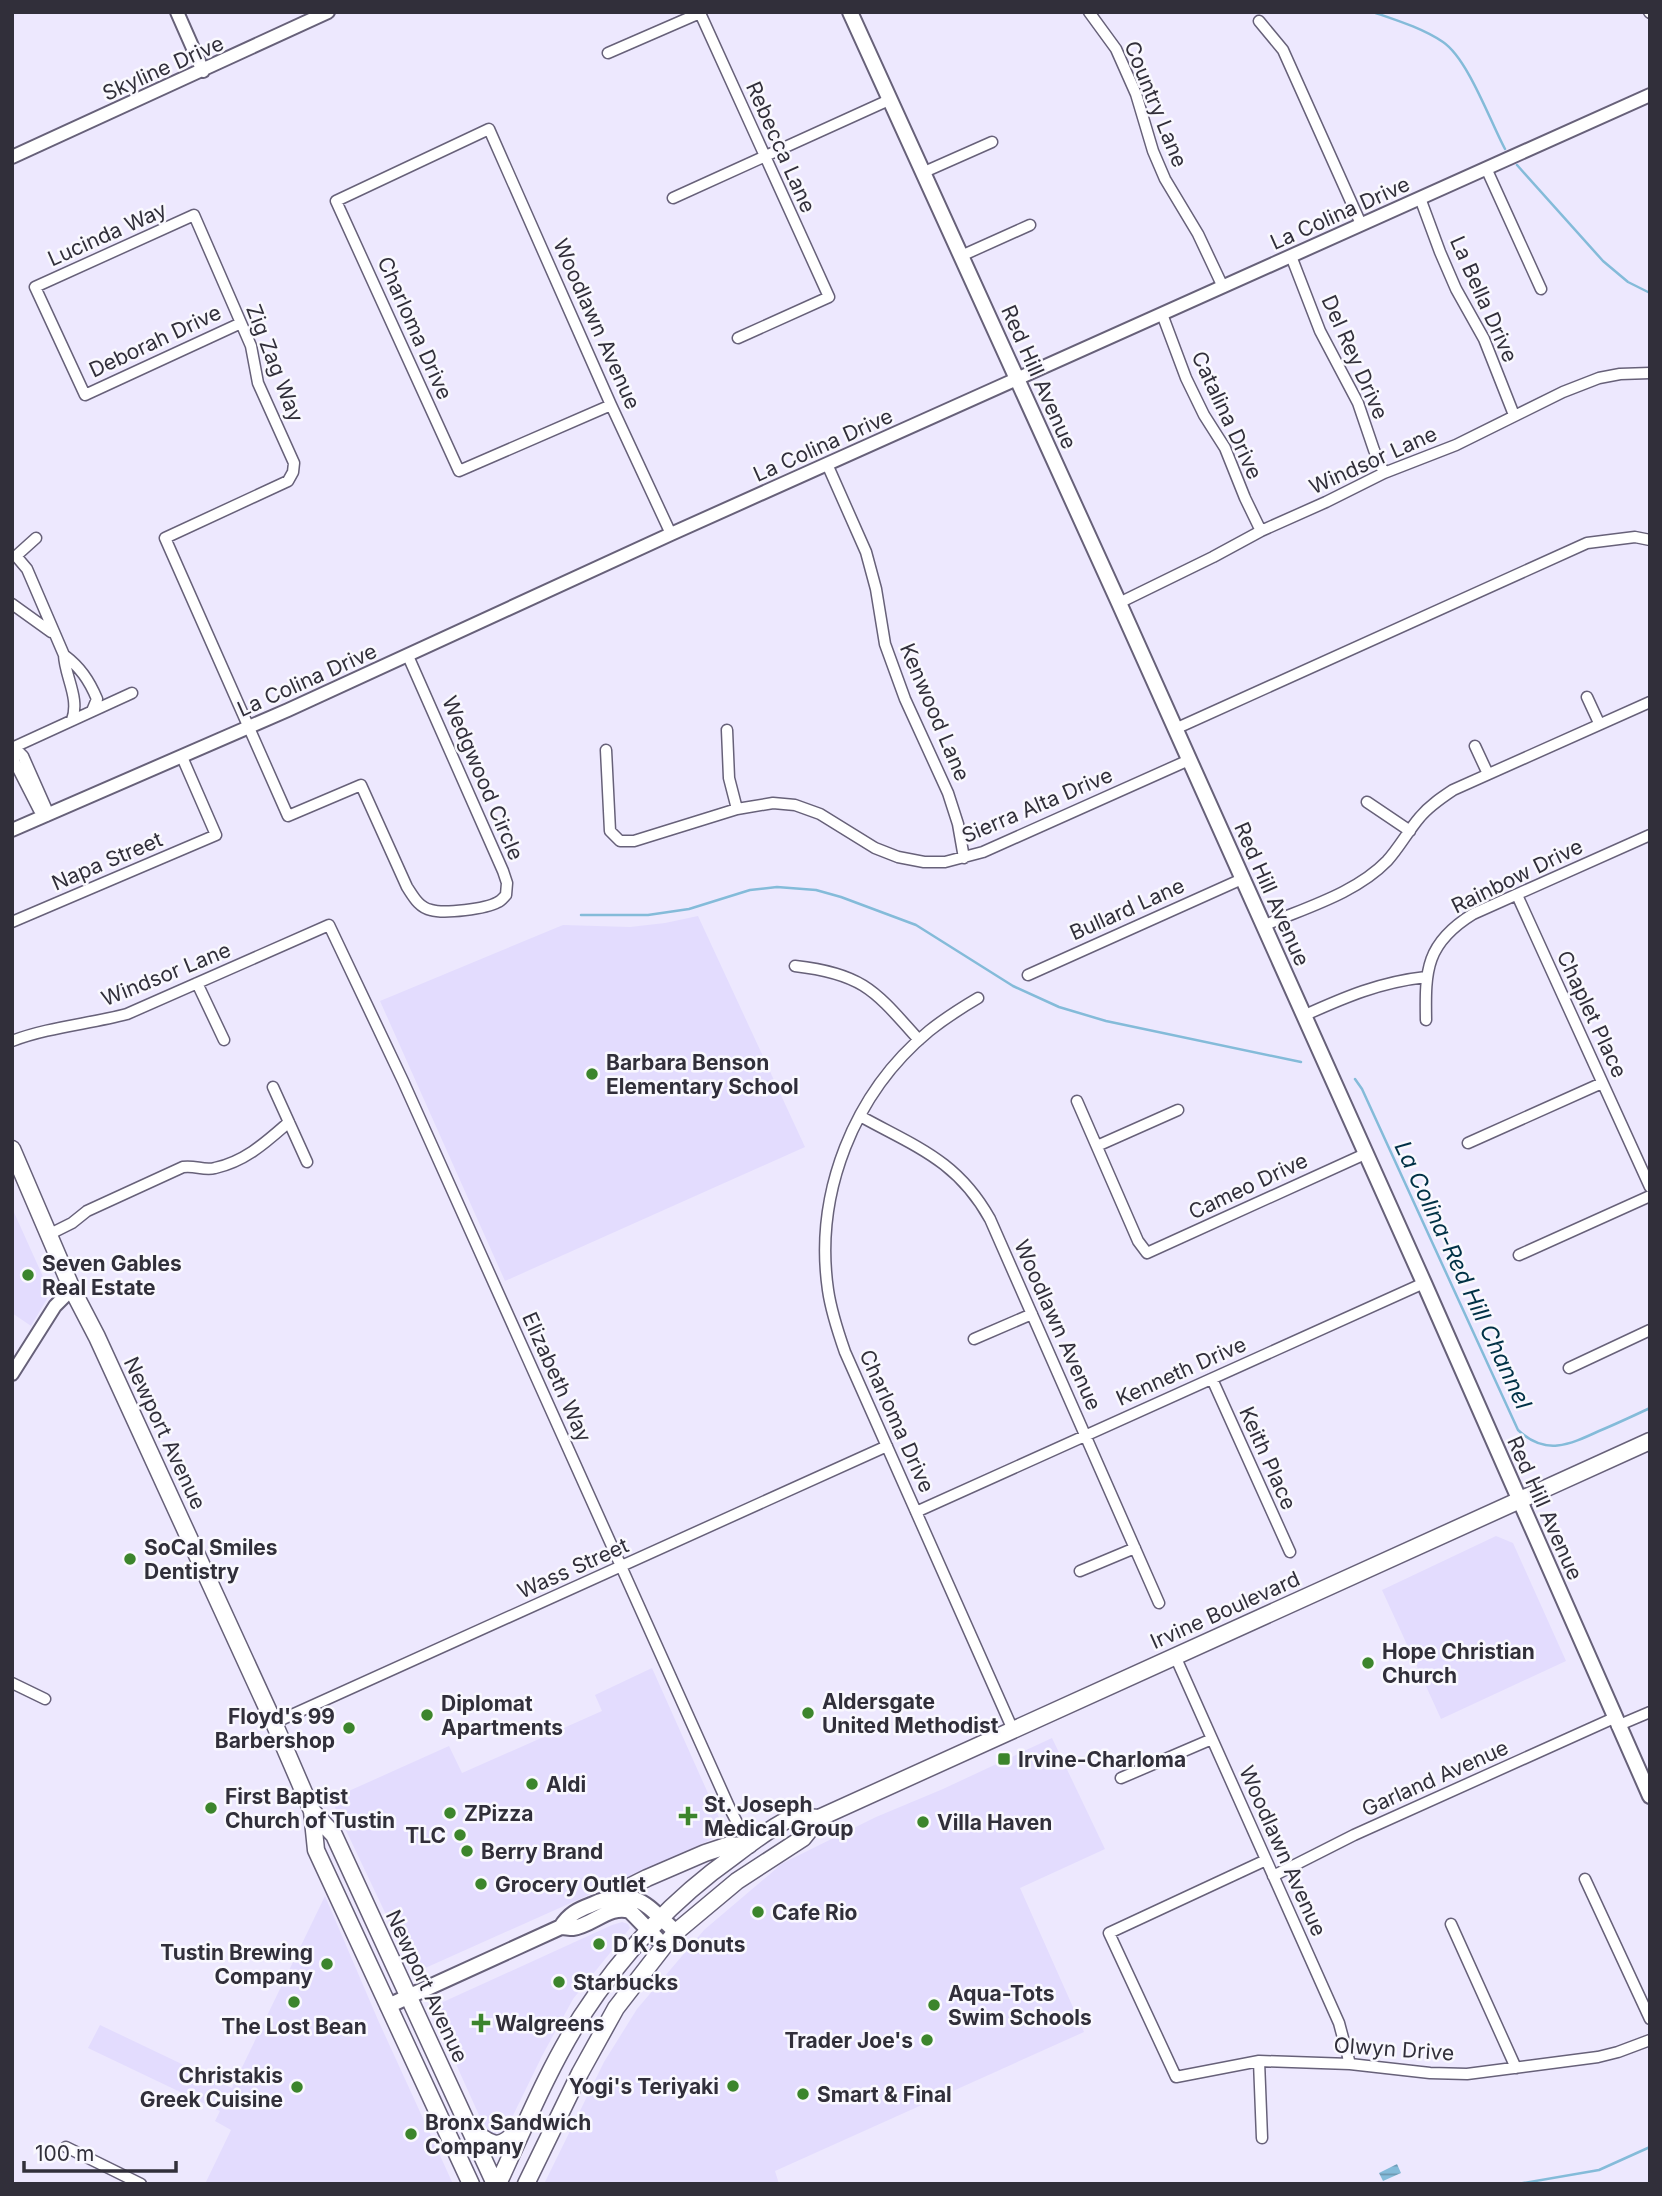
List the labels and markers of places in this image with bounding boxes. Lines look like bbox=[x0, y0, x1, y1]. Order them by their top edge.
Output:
place label: Barbara Benson Elementary School bbox=[606, 1050, 799, 1099]
marker: Barbara Benson Elementary School bbox=[584, 1066, 600, 1082]
place label: Seven Gables Real Estate bbox=[42, 1251, 182, 1300]
marker: Seven Gables Real Estate bbox=[20, 1267, 36, 1283]
place label: SoCal Smiles Dentistry bbox=[144, 1535, 278, 1584]
marker: SoCal Smiles Dentistry bbox=[122, 1551, 138, 1567]
place label: Hope Christian Church bbox=[1382, 1639, 1535, 1688]
marker: Hope Christian Church bbox=[1360, 1655, 1376, 1671]
place label: Aldersgate United Methodist bbox=[822, 1689, 999, 1738]
place label: Diplomat Apartments bbox=[441, 1691, 563, 1740]
place label: Floyd's 99 Barbershop bbox=[215, 1704, 335, 1753]
marker: Aldersgate United Methodist bbox=[800, 1705, 816, 1721]
marker: Diplomat Apartments bbox=[419, 1707, 435, 1723]
marker: Floyd's 99 Barbershop bbox=[341, 1720, 357, 1736]
place label: Irvine-Charloma bbox=[1018, 1747, 1186, 1772]
marker: Irvine-Charloma bbox=[996, 1751, 1012, 1767]
place label: Aldi bbox=[546, 1772, 586, 1797]
marker: Aldi bbox=[524, 1776, 540, 1792]
place label: First Baptist Church of Tustin bbox=[225, 1784, 395, 1833]
place label: St. Joseph Medical Group bbox=[704, 1792, 853, 1841]
marker: First Baptist Church of Tustin bbox=[203, 1800, 219, 1816]
place label: ZPizza bbox=[464, 1801, 534, 1826]
marker: ZPizza bbox=[442, 1805, 458, 1821]
marker: St. Joseph Medical Group bbox=[678, 1806, 698, 1826]
place label: Villa Haven bbox=[937, 1810, 1052, 1835]
marker: Villa Haven bbox=[915, 1814, 931, 1830]
place label: TLC bbox=[405, 1823, 446, 1848]
marker: TLC bbox=[452, 1827, 468, 1843]
place label: Berry Brand bbox=[481, 1839, 603, 1864]
marker: Berry Brand bbox=[459, 1843, 475, 1859]
place label: Grocery Outlet bbox=[495, 1872, 646, 1897]
marker: Grocery Outlet bbox=[473, 1876, 489, 1892]
place label: Cafe Rio bbox=[772, 1900, 858, 1925]
marker: Cafe Rio bbox=[750, 1904, 766, 1920]
place label: D K's Donuts bbox=[613, 1932, 745, 1957]
marker: D K's Donuts bbox=[591, 1936, 607, 1952]
place label: Tustin Brewing Company bbox=[160, 1940, 313, 1989]
marker: Tustin Brewing Company bbox=[319, 1956, 335, 1972]
place label: Starbucks bbox=[573, 1970, 678, 1995]
marker: Starbucks bbox=[551, 1974, 567, 1990]
place label: Aqua-Tots Swim Schools bbox=[948, 1981, 1092, 2030]
marker: The Lost Bean bbox=[286, 1994, 302, 2010]
marker: Aqua-Tots Swim Schools bbox=[926, 1997, 942, 2013]
place label: Walgreens bbox=[495, 2011, 605, 2036]
place label: The Lost Bean bbox=[221, 2014, 367, 2039]
marker: Walgreens bbox=[473, 2015, 489, 2031]
place label: Trader Joe's bbox=[784, 2028, 913, 2053]
marker: Trader Joe's bbox=[919, 2032, 935, 2048]
place label: Christakis Greek Cuisine bbox=[140, 2063, 283, 2112]
place label: Yogi's Teriyaki bbox=[569, 2074, 719, 2099]
marker: Yogi's Teriyaki bbox=[725, 2078, 741, 2094]
marker: Christakis Greek Cuisine bbox=[289, 2079, 305, 2095]
place label: Smart & Final bbox=[817, 2082, 952, 2107]
marker: Smart & Final bbox=[795, 2086, 811, 2102]
place label: Bronx Sandwich Company bbox=[425, 2110, 591, 2159]
marker: Bronx Sandwich Company bbox=[403, 2126, 419, 2142]

